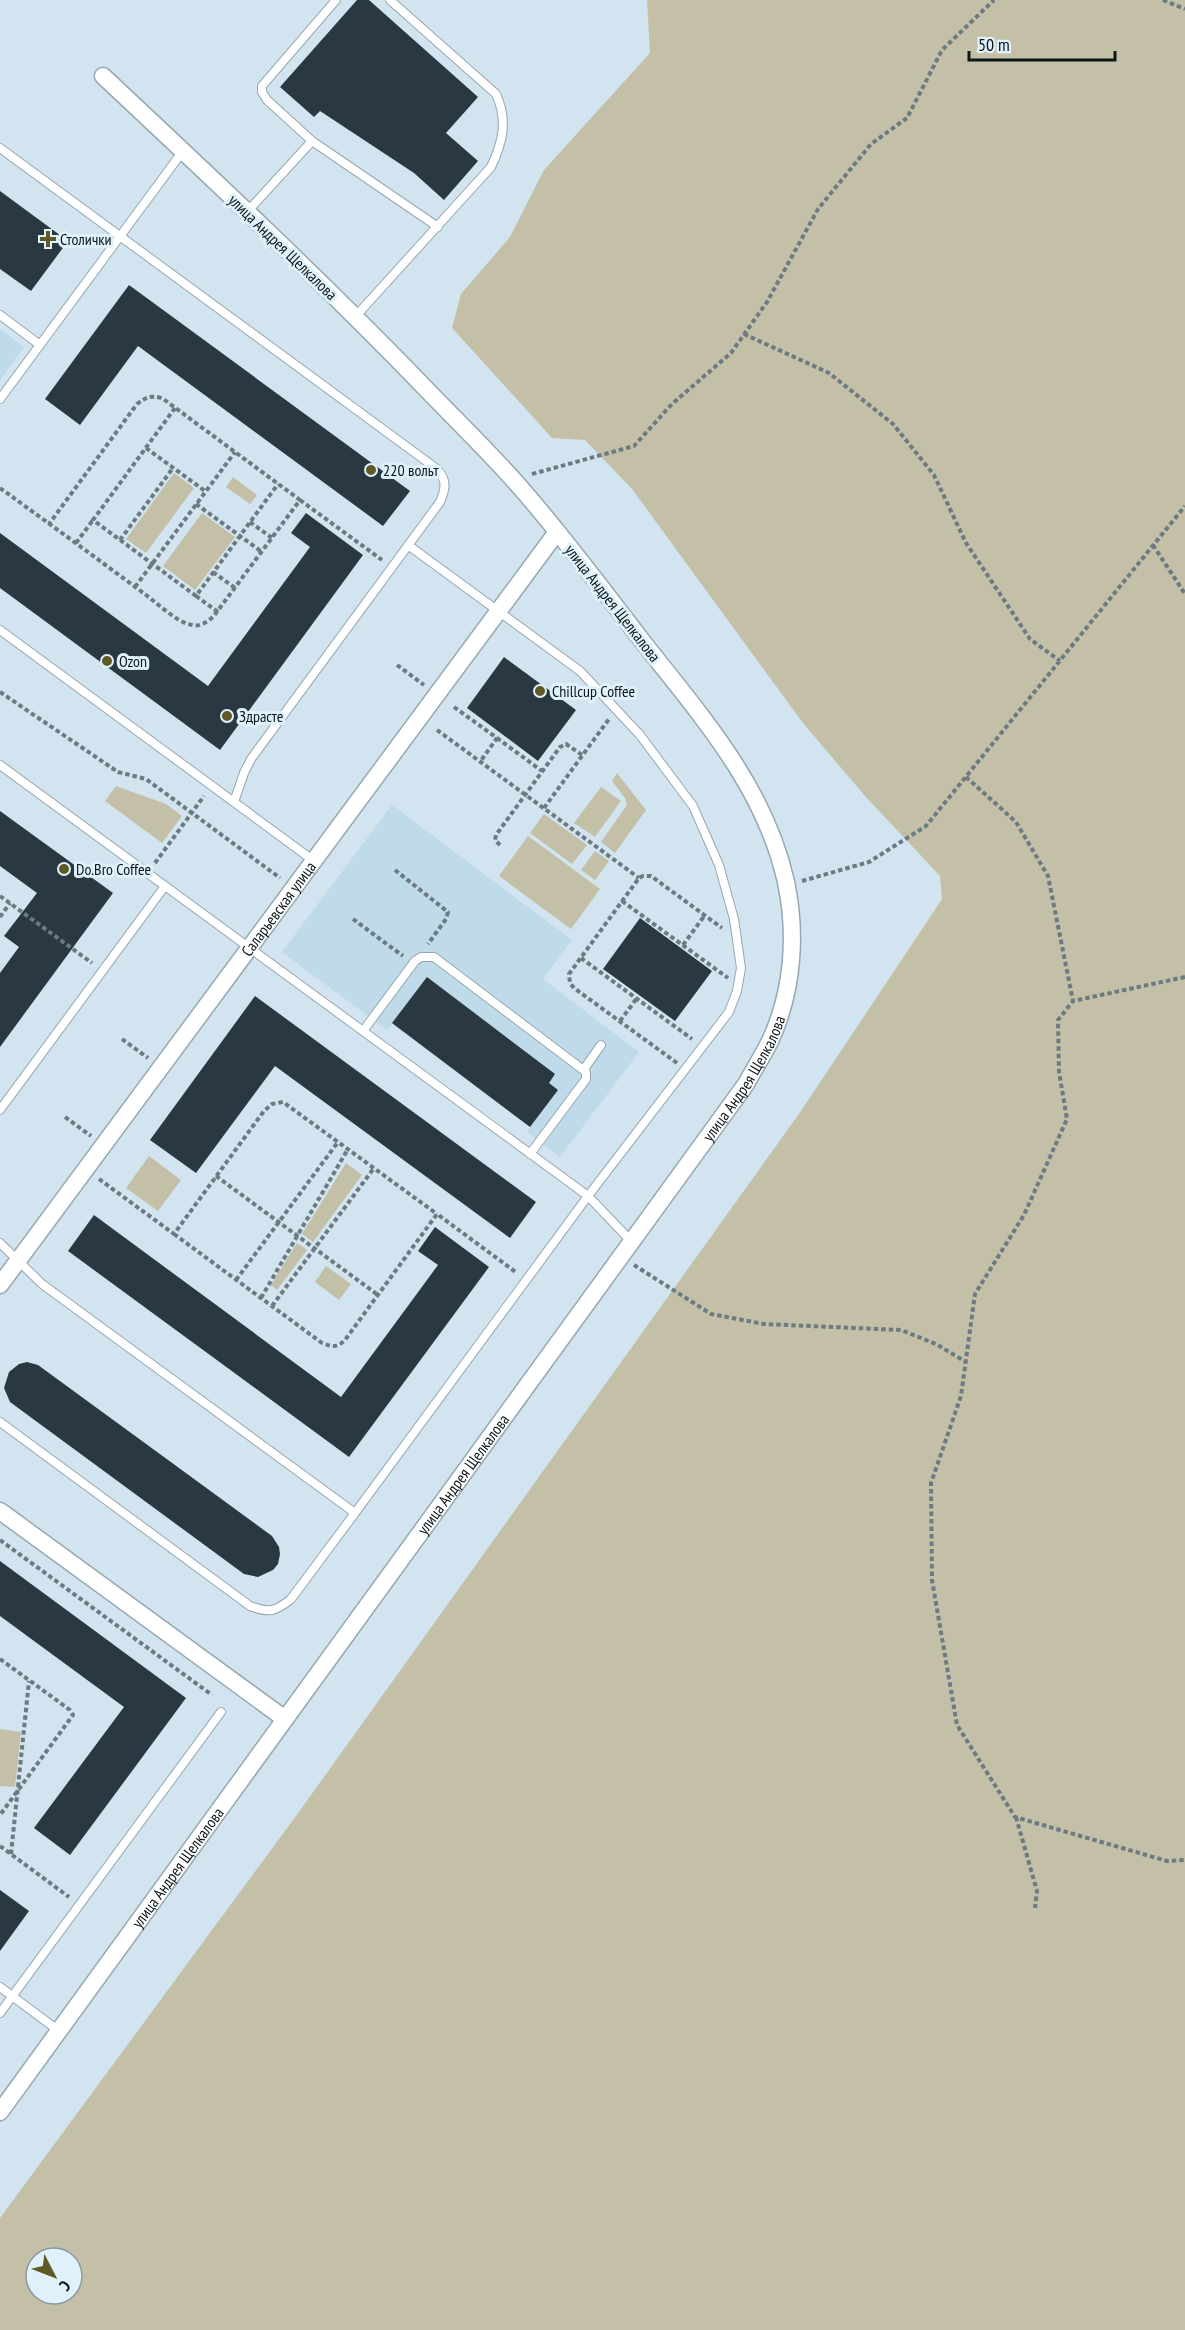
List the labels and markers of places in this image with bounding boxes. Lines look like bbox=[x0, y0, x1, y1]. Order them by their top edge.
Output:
place label: Столички bbox=[60, 229, 111, 249]
marker: Столички bbox=[41, 232, 55, 246]
place label: 220 вольт bbox=[383, 460, 439, 480]
marker: 220 вольт bbox=[364, 463, 378, 477]
place label: Ozon bbox=[119, 651, 147, 671]
marker: Ozon bbox=[100, 654, 114, 668]
place label: Chillcup Coffee bbox=[552, 681, 635, 701]
marker: Chillcup Coffee bbox=[533, 684, 547, 698]
place label: Здрасте bbox=[239, 706, 283, 726]
marker: Здрасте bbox=[220, 709, 234, 723]
place label: Do.Bro Coffee bbox=[76, 859, 151, 879]
marker: Do.Bro Coffee bbox=[57, 862, 71, 876]

